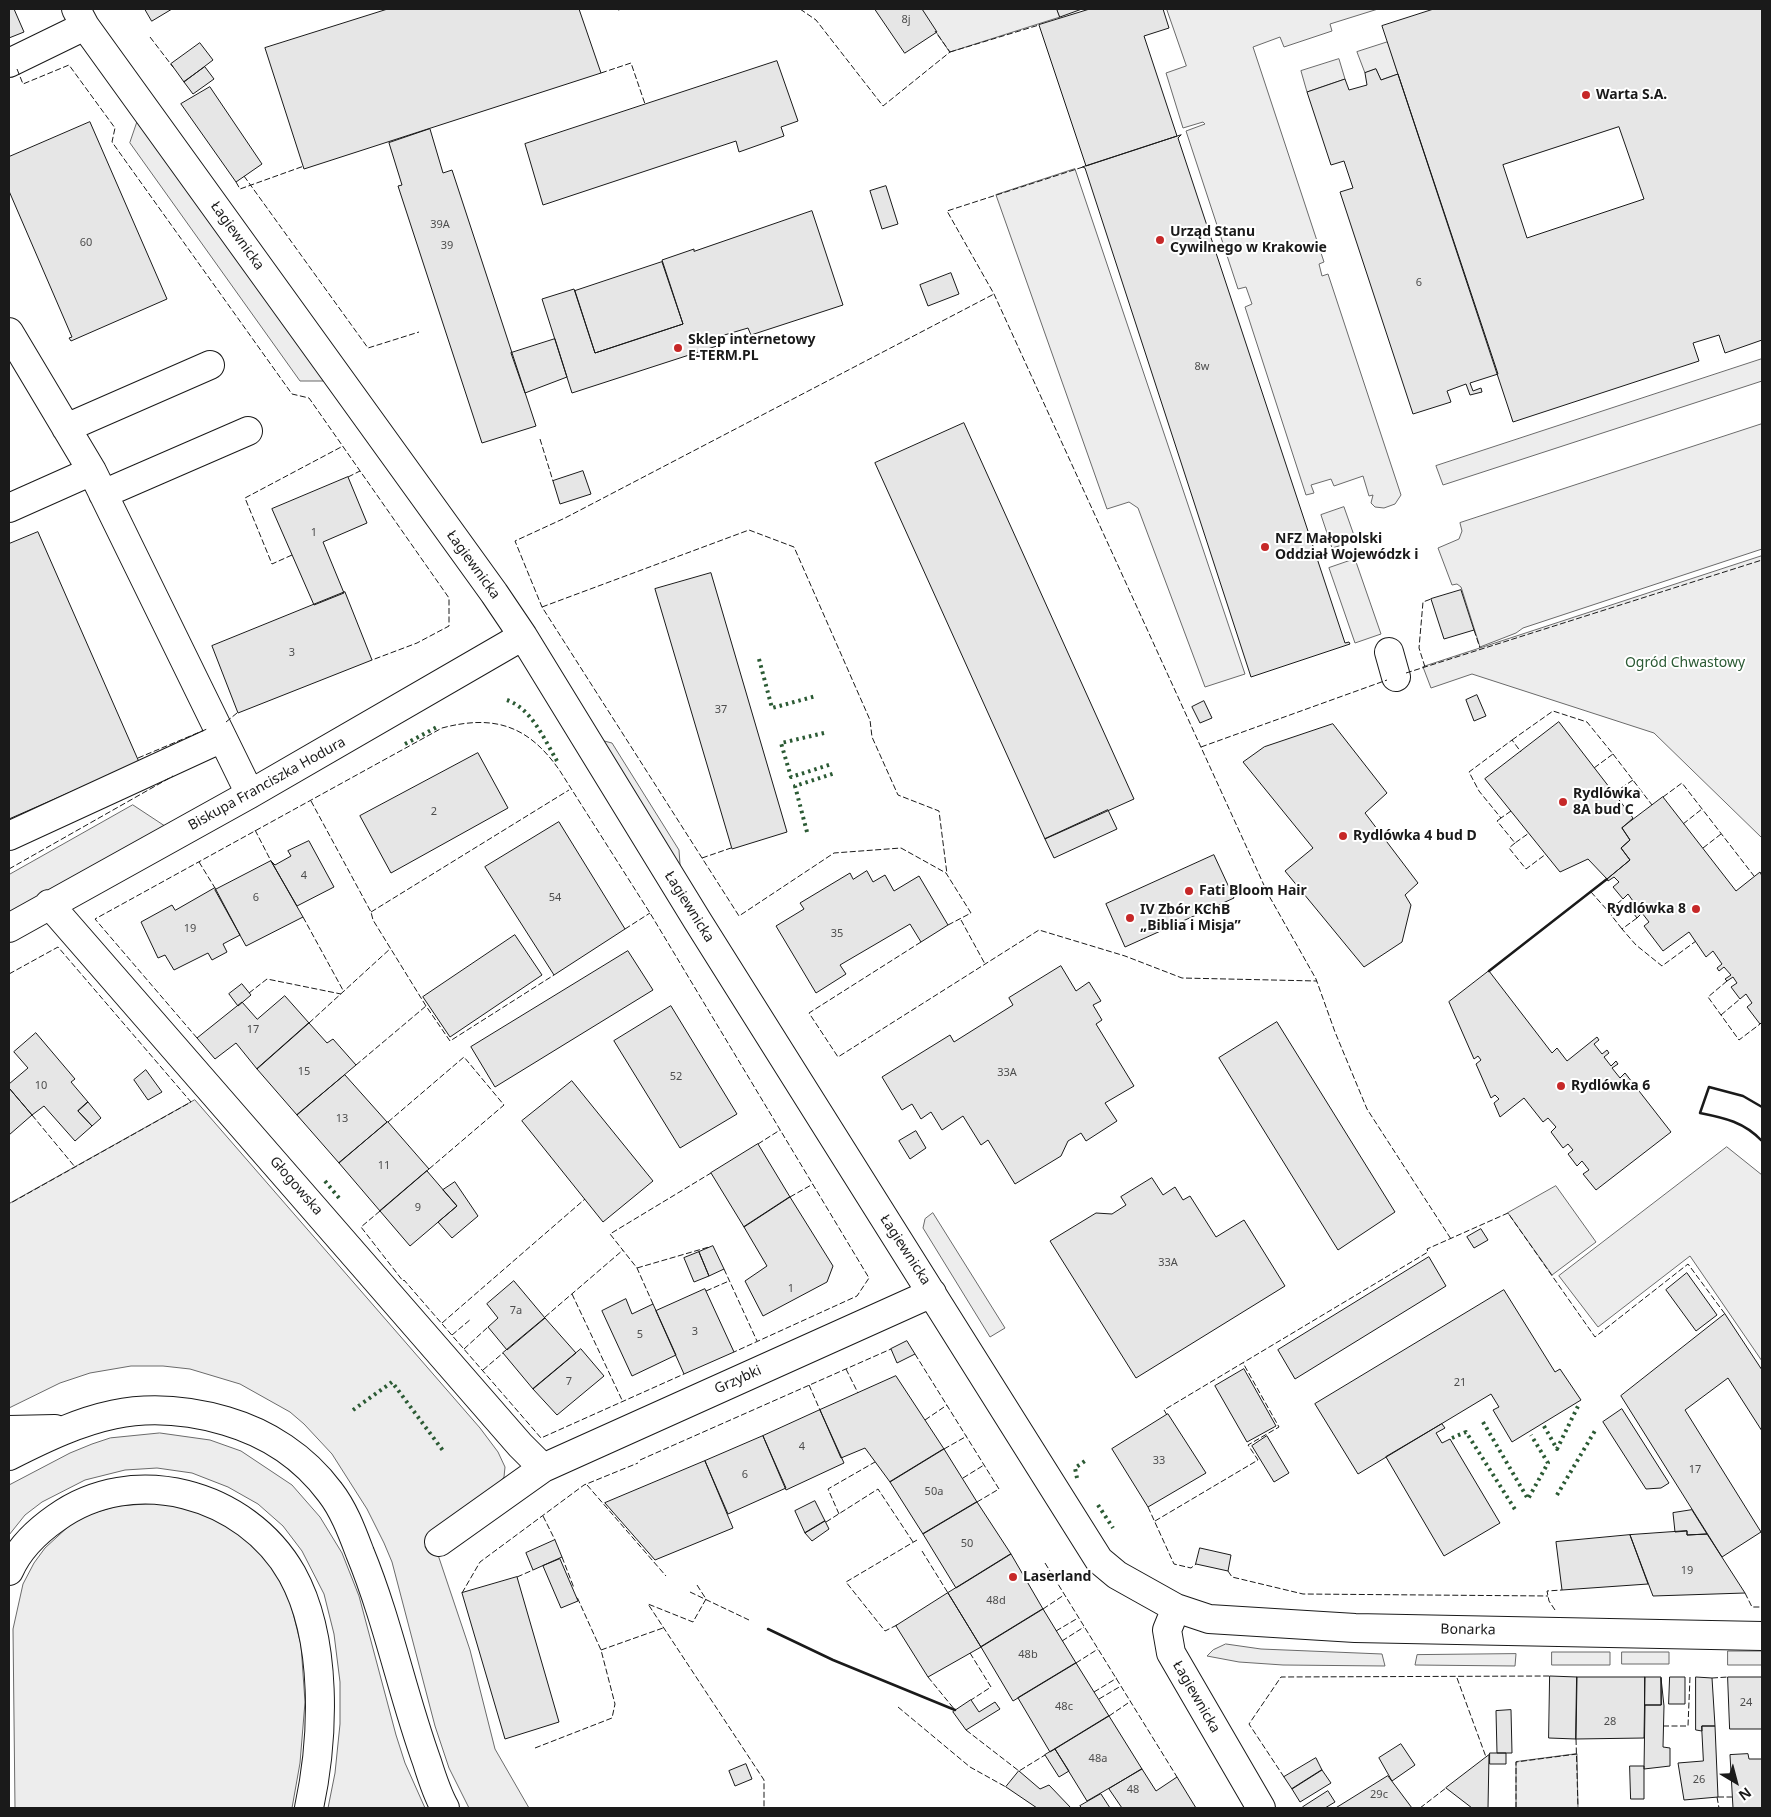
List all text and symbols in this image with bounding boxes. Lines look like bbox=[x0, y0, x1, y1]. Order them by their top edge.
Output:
house number: 8j bbox=[901, 13, 911, 27]
place label: Warta S.A. bbox=[1596, 87, 1667, 103]
marker: Warta S.A. bbox=[1580, 89, 1592, 101]
street label: Łagiewnicka bbox=[207, 199, 267, 273]
house number: 39A bbox=[430, 218, 450, 232]
place label: Urząd Stanu Cywilnego w Krakowie bbox=[1170, 224, 1327, 256]
marker: Urząd Stanu Cywilnego w Krakowie bbox=[1154, 234, 1166, 246]
house number: 60 bbox=[80, 236, 92, 250]
house number: 39 bbox=[441, 239, 453, 253]
house number: 6 bbox=[1416, 276, 1422, 290]
place label: Sklep internetowy E-TERM.PL bbox=[688, 332, 815, 364]
marker: Sklep internetowy E-TERM.PL bbox=[672, 342, 684, 354]
house number: 8w bbox=[1195, 360, 1209, 374]
house number: 1 bbox=[311, 526, 317, 540]
street label: Łagiewnicka bbox=[443, 528, 503, 602]
place label: NFZ Małopolski Oddział Wojewódzk i bbox=[1275, 531, 1418, 564]
marker: NFZ Małopolski Oddział Wojewódzk i bbox=[1259, 541, 1271, 553]
house number: 3 bbox=[289, 646, 295, 660]
park label: Ogród Chwastowy bbox=[1625, 655, 1745, 671]
house number: 37 bbox=[715, 703, 727, 717]
street label: Biskupa Franciszka Hodura bbox=[186, 734, 348, 834]
place label: Rydlówka 8A bud C bbox=[1573, 786, 1641, 819]
marker: Rydlówka 8A bud C bbox=[1557, 796, 1569, 808]
house number: 2 bbox=[431, 805, 437, 819]
place label: Rydlówka 4 bud D bbox=[1353, 828, 1477, 844]
marker: Rydlówka 4 bud D bbox=[1337, 830, 1349, 842]
street label: Łagiewnicka bbox=[661, 868, 717, 946]
house number: 4 bbox=[301, 869, 307, 883]
place label: Fati Bloom Hair bbox=[1199, 883, 1307, 899]
marker: Fati Bloom Hair bbox=[1183, 885, 1195, 897]
house number: 6 bbox=[253, 891, 259, 905]
house number: 54 bbox=[549, 891, 561, 905]
place label: Rydlówka 8 bbox=[1607, 901, 1686, 917]
place label: IV Zbór KChB „Biblia i Misja” bbox=[1140, 902, 1241, 934]
marker: Rydlówka 8 bbox=[1690, 903, 1702, 915]
marker: IV Zbór KChB „Biblia i Misja” bbox=[1124, 912, 1136, 924]
house number: 19 bbox=[184, 922, 196, 936]
house number: 35 bbox=[831, 927, 843, 941]
house number: 17 bbox=[247, 1023, 259, 1037]
house number: 15 bbox=[298, 1065, 310, 1079]
house number: 33A bbox=[997, 1066, 1017, 1080]
house number: 52 bbox=[670, 1070, 682, 1084]
place label: Rydlówka 6 bbox=[1571, 1078, 1650, 1094]
house number: 10 bbox=[35, 1079, 47, 1093]
marker: Rydlówka 6 bbox=[1555, 1080, 1567, 1092]
house number: 13 bbox=[336, 1112, 348, 1126]
street label: Głogowska bbox=[266, 1153, 326, 1219]
house number: 11 bbox=[378, 1159, 390, 1173]
house number: 9 bbox=[415, 1201, 421, 1215]
street label: Łagiewnicka bbox=[876, 1212, 934, 1288]
house number: 33A bbox=[1158, 1256, 1178, 1270]
house number: 1 bbox=[788, 1282, 794, 1296]
house number: 7a bbox=[510, 1304, 522, 1318]
house number: 3 bbox=[692, 1325, 698, 1339]
house number: 5 bbox=[637, 1328, 643, 1342]
street label: Grzybki bbox=[712, 1362, 764, 1398]
house number: 7 bbox=[566, 1375, 572, 1389]
house number: 21 bbox=[1454, 1376, 1466, 1390]
house number: 4 bbox=[799, 1440, 805, 1454]
house number: 33 bbox=[1153, 1454, 1165, 1468]
house number: 17 bbox=[1689, 1463, 1701, 1477]
house number: 6 bbox=[742, 1468, 748, 1482]
house number: 50a bbox=[925, 1485, 943, 1499]
house number: 50 bbox=[961, 1537, 973, 1551]
house number: 19 bbox=[1681, 1564, 1693, 1578]
place label: Laserland bbox=[1023, 1569, 1091, 1585]
marker: Laserland bbox=[1007, 1571, 1019, 1583]
house number: 48d bbox=[986, 1594, 1006, 1608]
street label: Bonarka bbox=[1440, 1621, 1496, 1639]
house number: 48b bbox=[1018, 1648, 1038, 1662]
street label: Łagiewnicka bbox=[1169, 1658, 1223, 1736]
house number: 24 bbox=[1740, 1696, 1752, 1710]
house number: 48c bbox=[1055, 1700, 1073, 1714]
house number: 28 bbox=[1604, 1715, 1616, 1729]
house number: 48a bbox=[1089, 1752, 1107, 1766]
north arrow bbox=[1711, 1757, 1761, 1807]
house number: 26 bbox=[1693, 1773, 1705, 1787]
house number: 48 bbox=[1127, 1783, 1139, 1797]
text: N bbox=[1735, 1783, 1756, 1805]
house number: 29c bbox=[1370, 1788, 1388, 1802]

